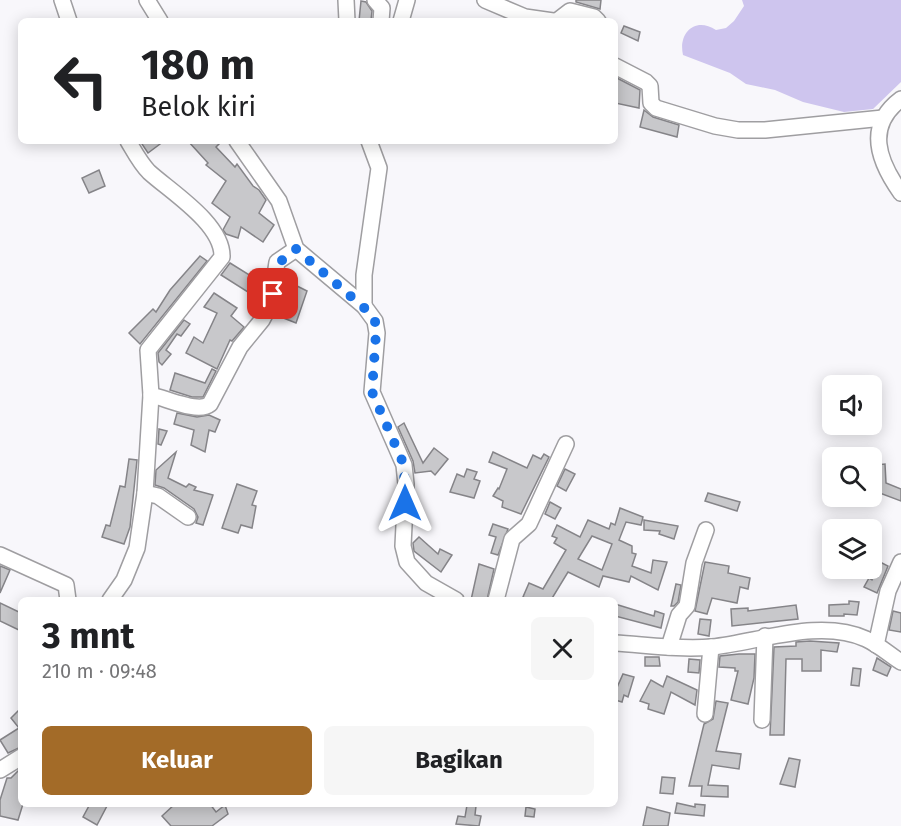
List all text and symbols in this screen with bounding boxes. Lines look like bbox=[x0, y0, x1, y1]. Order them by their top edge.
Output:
text: 180 m bbox=[141, 40, 255, 90]
icon: left bbox=[42, 42, 120, 120]
text: Belok kiri bbox=[141, 91, 256, 123]
pin bbox=[247, 268, 298, 319]
icon: arrive bbox=[256, 277, 289, 310]
map controls bbox=[822, 375, 882, 579]
button: sound bbox=[822, 375, 882, 435]
button: search bbox=[822, 447, 882, 507]
position arrow bbox=[373, 471, 437, 535]
button: layers bbox=[822, 519, 882, 579]
text: 3 mnt bbox=[42, 614, 134, 658]
button: close bbox=[531, 617, 594, 680]
text: 210 m · 09:48 bbox=[42, 659, 157, 683]
button: Keluar bbox=[42, 726, 312, 795]
button: Bagikan bbox=[324, 726, 594, 795]

